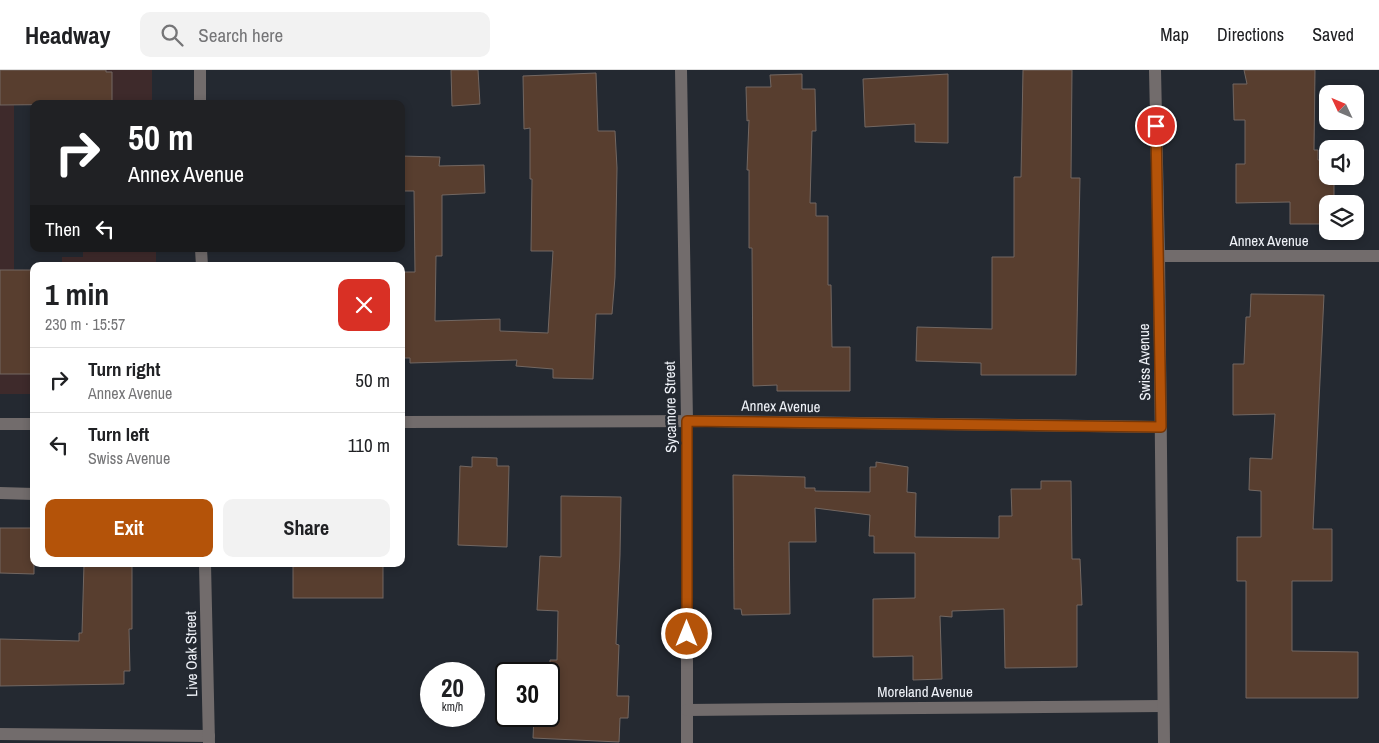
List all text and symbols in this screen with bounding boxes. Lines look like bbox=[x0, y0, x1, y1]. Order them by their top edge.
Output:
search box bbox=[140, 12, 490, 57]
text: Headway bbox=[25, 19, 110, 51]
icon: search bbox=[158, 21, 186, 49]
text: Search here bbox=[198, 22, 283, 48]
text: Map bbox=[1160, 22, 1189, 47]
text: Directions bbox=[1217, 22, 1284, 47]
text: Saved bbox=[1312, 22, 1354, 47]
north arrow bbox=[1319, 85, 1364, 130]
map controls bbox=[1319, 85, 1364, 240]
pin bbox=[1135, 105, 1177, 147]
icon: arrive bbox=[1142, 112, 1170, 140]
text: 50 m bbox=[128, 114, 193, 161]
icon: right bbox=[45, 120, 110, 185]
button: sound bbox=[1319, 140, 1364, 185]
text: Annex Avenue bbox=[128, 159, 244, 189]
button: layers bbox=[1319, 195, 1364, 240]
icon: left bbox=[91, 215, 119, 243]
text: Then bbox=[45, 216, 81, 242]
street label: Annex Avenue bbox=[1228, 230, 1309, 251]
text: 1 min bbox=[45, 274, 109, 314]
button: close bbox=[338, 279, 390, 331]
text: 230 m · 15:57 bbox=[45, 313, 125, 335]
street label: Swiss Avenue bbox=[1133, 323, 1155, 401]
text: Turn right bbox=[88, 356, 160, 382]
street label: Sycamore Street bbox=[659, 360, 681, 453]
icon: right bbox=[45, 366, 73, 394]
text: 50 m bbox=[355, 367, 390, 393]
text: Annex Avenue bbox=[88, 382, 172, 404]
street label: Annex Avenue bbox=[740, 395, 821, 417]
text: Turn left bbox=[88, 421, 149, 447]
icon: left bbox=[45, 431, 73, 459]
text: 110 m bbox=[348, 432, 390, 458]
text: Swiss Avenue bbox=[88, 447, 170, 469]
button: Exit bbox=[45, 499, 213, 557]
button: Share bbox=[223, 499, 390, 557]
position arrow bbox=[660, 607, 712, 659]
street label: Live Oak Street bbox=[180, 611, 202, 697]
speed limit sign: 30 bbox=[495, 662, 560, 727]
text: 20 bbox=[441, 671, 464, 705]
street label: Moreland Avenue bbox=[877, 681, 973, 702]
text: km/h bbox=[442, 699, 463, 715]

